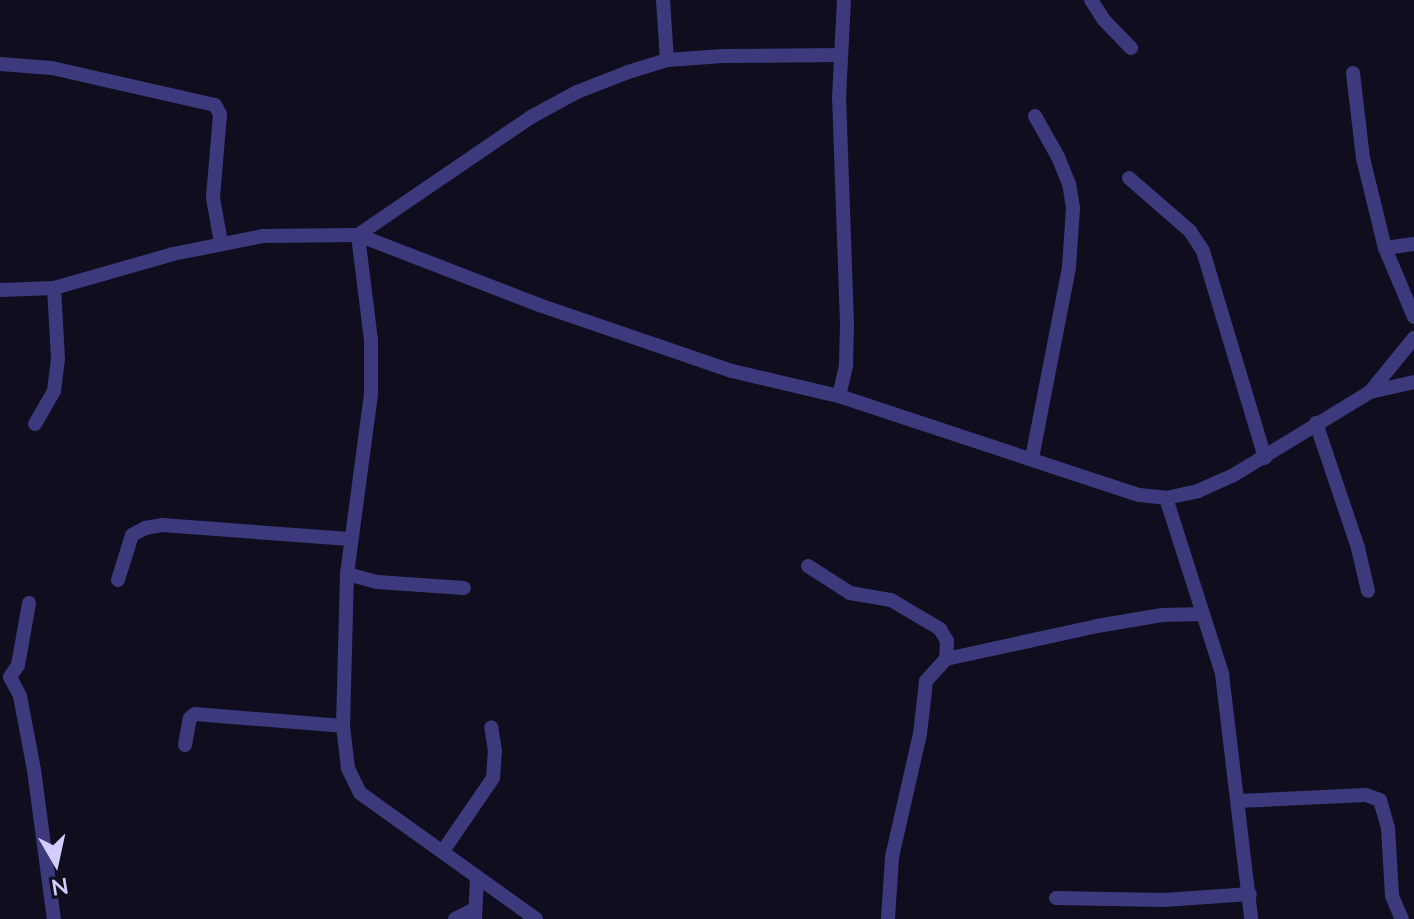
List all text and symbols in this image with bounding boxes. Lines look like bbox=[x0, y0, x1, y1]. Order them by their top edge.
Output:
north arrow bbox=[16, 823, 96, 903]
text: N bbox=[49, 873, 70, 902]

